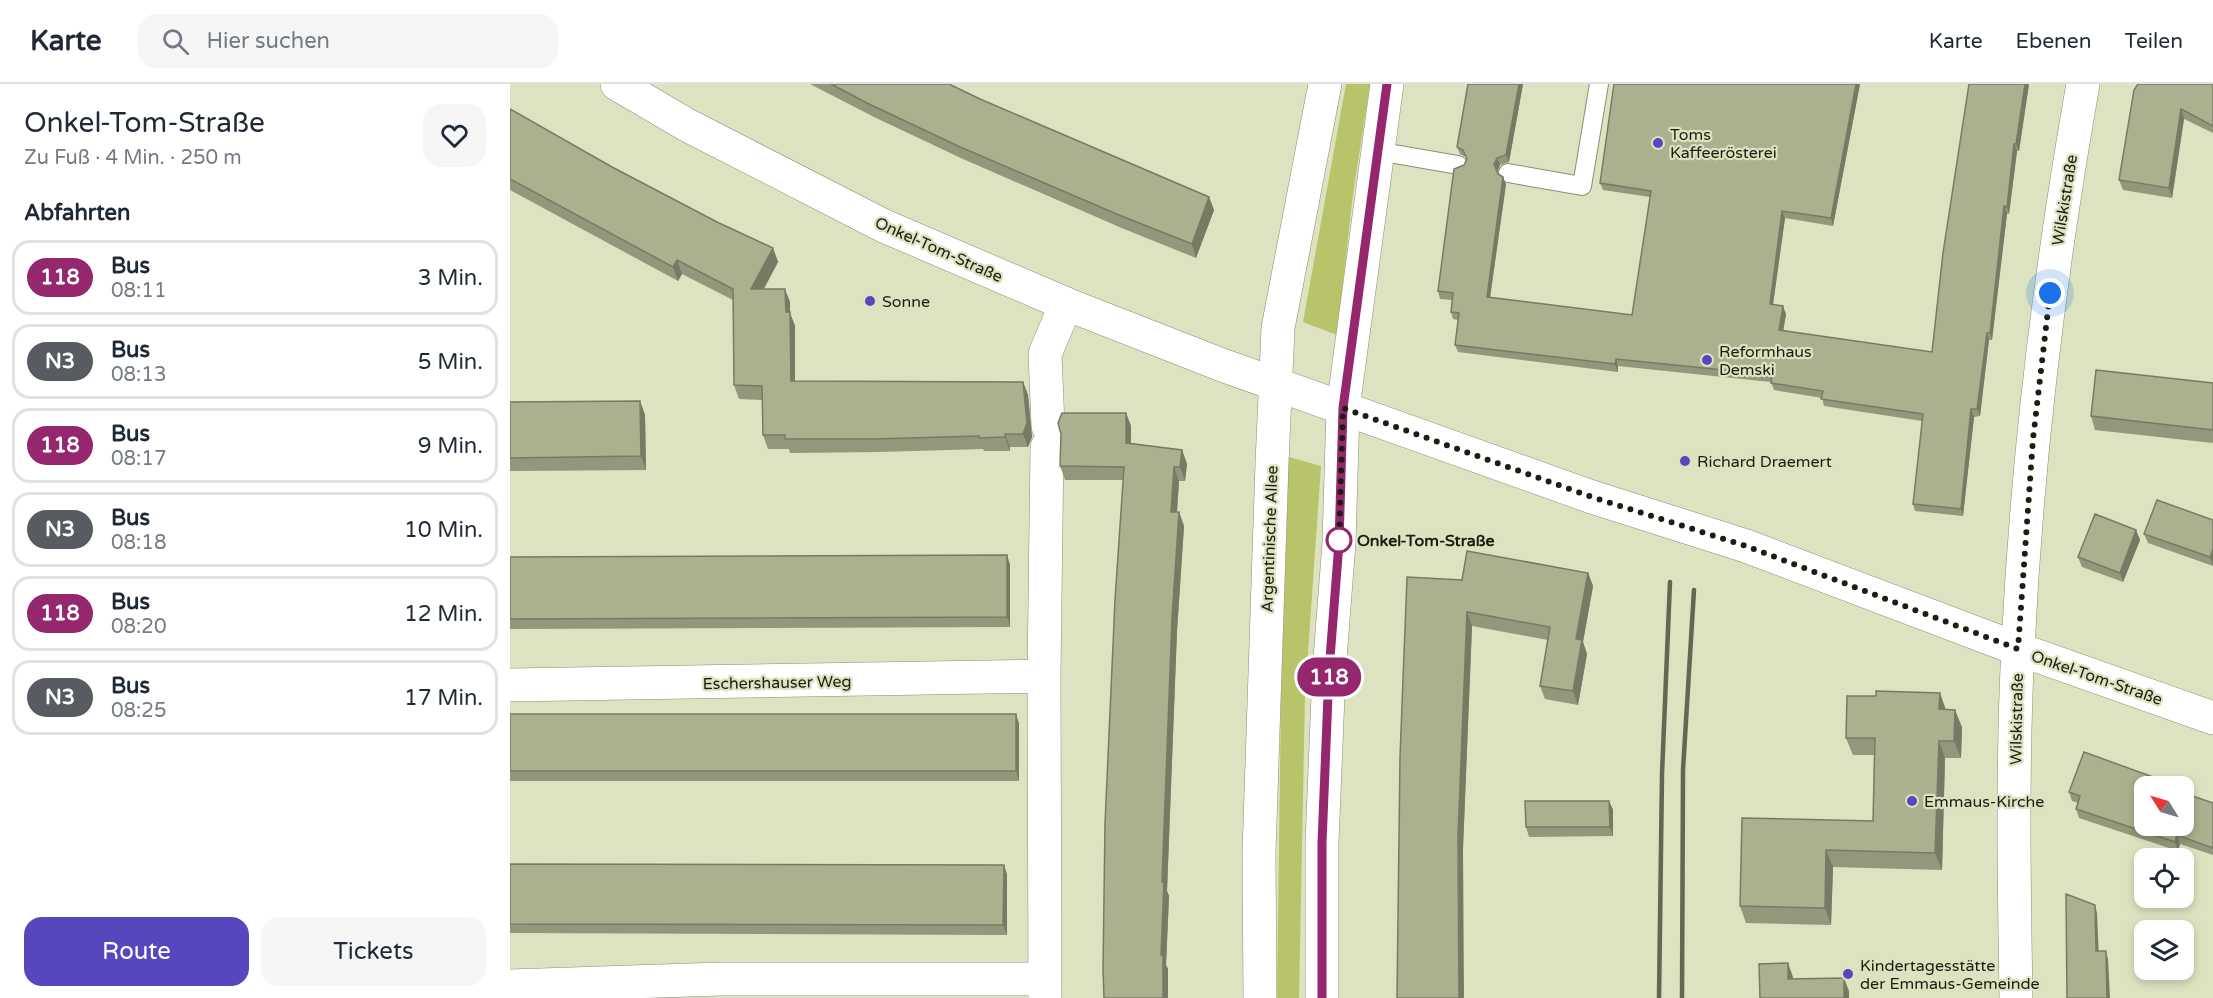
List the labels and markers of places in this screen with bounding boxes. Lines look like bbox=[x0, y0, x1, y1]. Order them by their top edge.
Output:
place label: Toms Kaffeerösterei bbox=[1670, 125, 1777, 163]
marker: Toms Kaffeerösterei bbox=[1651, 136, 1665, 150]
place label: Sonne bbox=[882, 292, 930, 312]
marker: Sonne bbox=[863, 294, 877, 308]
place label: Reformhaus Demski bbox=[1719, 342, 1812, 380]
marker: Reformhaus Demski bbox=[1700, 353, 1714, 367]
place label: Richard Draemert bbox=[1697, 452, 1832, 472]
marker: Richard Draemert bbox=[1678, 454, 1692, 468]
marker: Onkel-Tom-Straße bbox=[1326, 527, 1352, 553]
place label: Onkel-Tom-Straße bbox=[1357, 531, 1495, 551]
place label: Emmaus-Kirche bbox=[1924, 792, 2044, 812]
marker: Emmaus-Kirche bbox=[1905, 794, 1919, 808]
place label: Kindertagesstätte der Emmaus-Gemeinde bbox=[1860, 956, 2040, 994]
marker: Kindertagesstätte der Emmaus-Gemeinde bbox=[1841, 967, 1855, 981]

